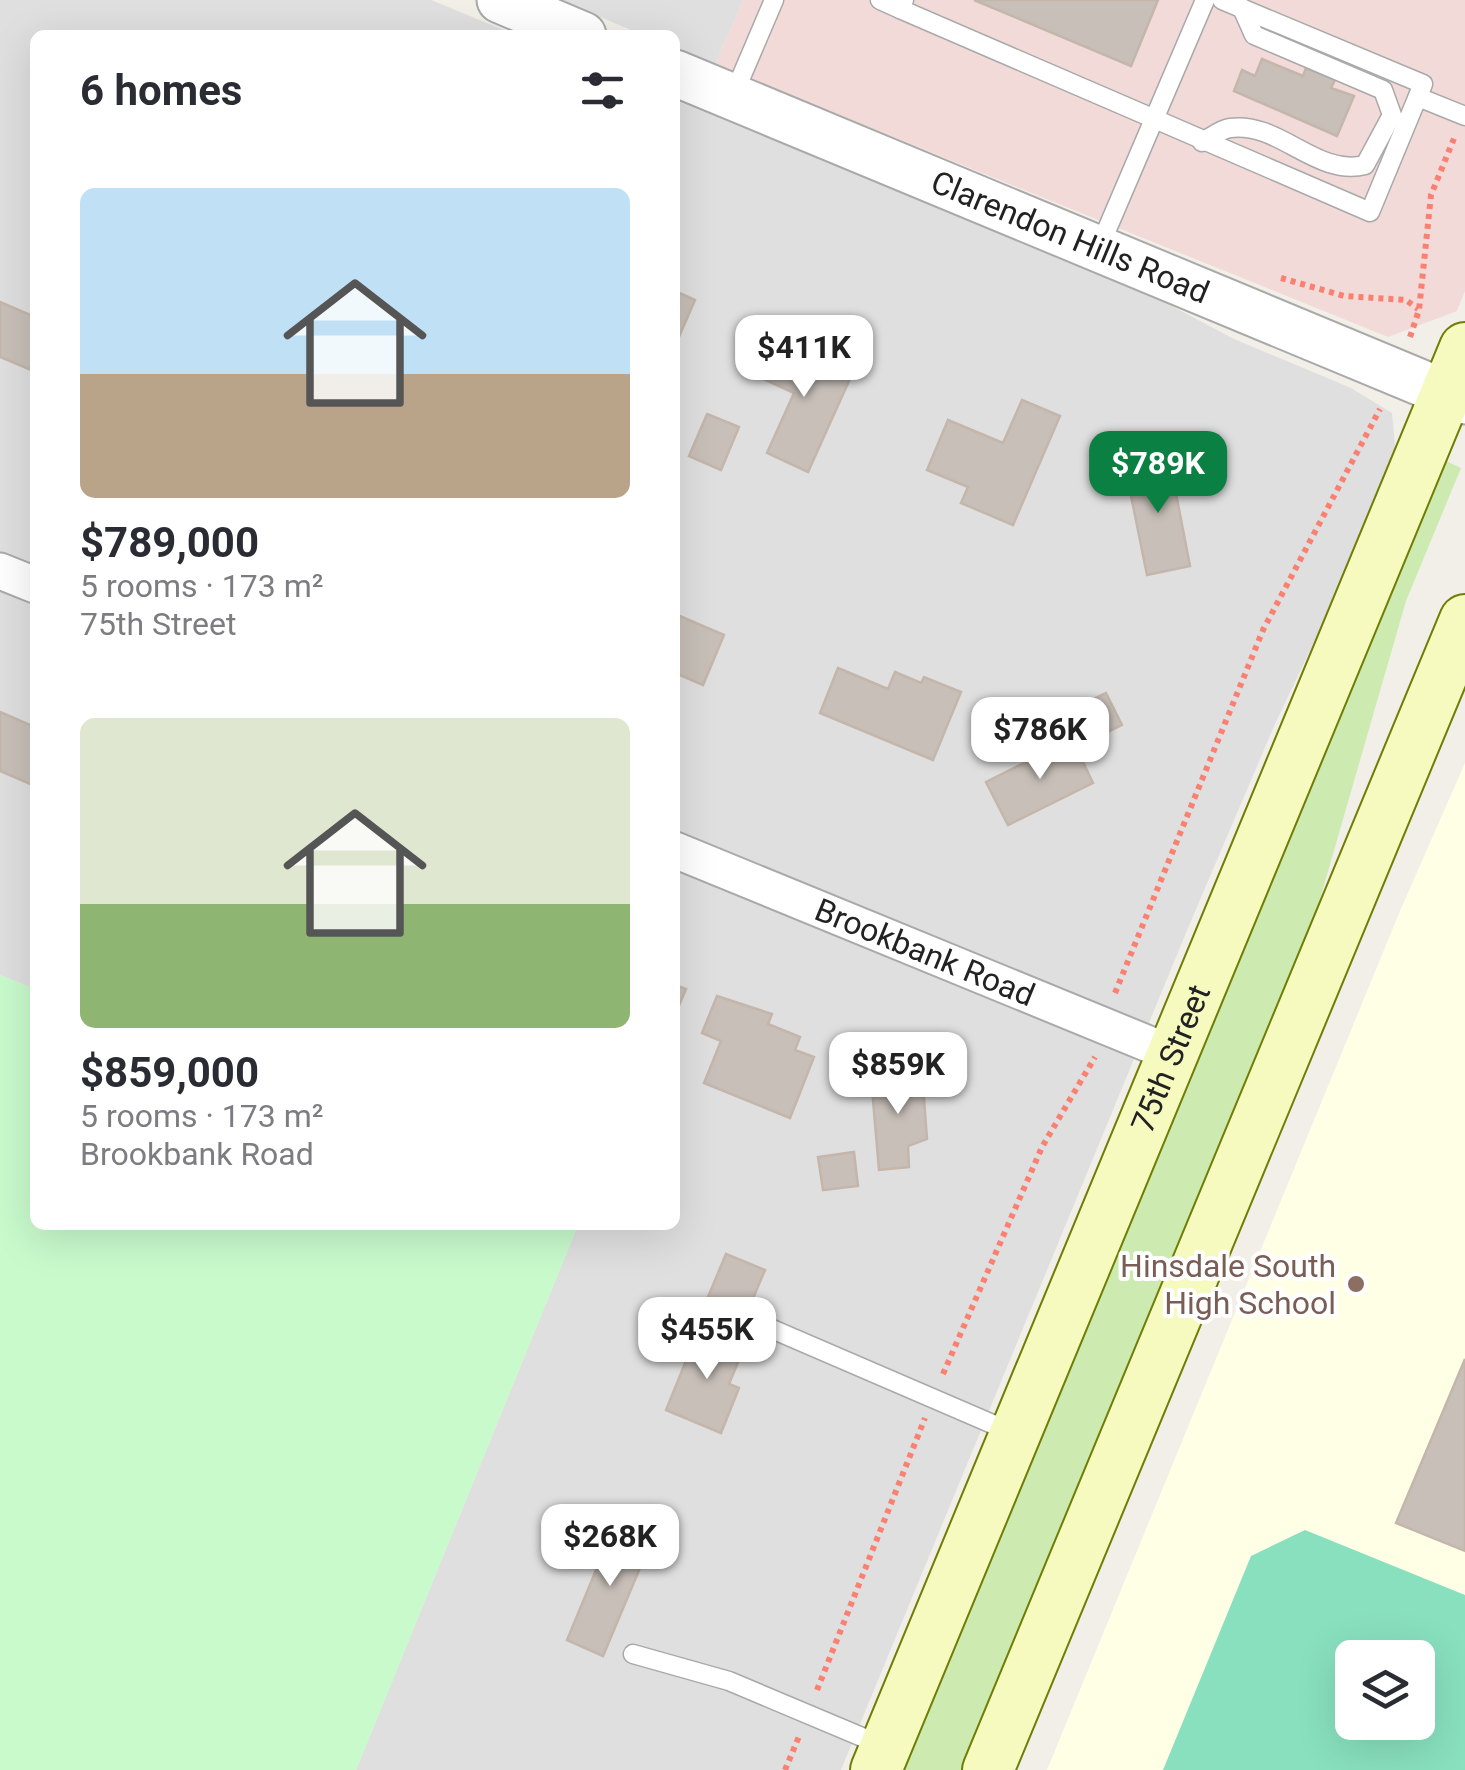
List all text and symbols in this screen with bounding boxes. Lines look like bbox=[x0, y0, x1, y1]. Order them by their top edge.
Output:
icon: filters bbox=[575, 63, 630, 118]
text: 6 homes bbox=[80, 66, 242, 115]
street label: Clarendon Hills Road bbox=[926, 163, 1215, 312]
icon: home bbox=[265, 253, 445, 433]
pin: $411K bbox=[734, 315, 874, 400]
text: $411K bbox=[757, 328, 851, 366]
pin: $789K bbox=[1088, 431, 1228, 516]
text: $789K bbox=[1111, 444, 1205, 482]
text: $789,000 bbox=[80, 518, 259, 567]
text: 5 rooms · 173 m² bbox=[80, 567, 323, 605]
text: 75th Street bbox=[80, 605, 236, 643]
pin: $786K bbox=[970, 697, 1110, 782]
text: $786K bbox=[993, 710, 1087, 748]
icon: home bbox=[265, 783, 445, 963]
street label: Brookbank Road bbox=[809, 890, 1040, 1014]
street label: 75th Street bbox=[1123, 979, 1218, 1138]
pin: $859K bbox=[828, 1032, 968, 1117]
text: $859K bbox=[851, 1045, 945, 1083]
text: $859,000 bbox=[80, 1048, 259, 1097]
text: 5 rooms · 173 m² bbox=[80, 1097, 323, 1135]
text: Brookbank Road bbox=[80, 1135, 314, 1173]
place label: Hinsdale South High School bbox=[1120, 1247, 1336, 1322]
marker: Hinsdale South High School bbox=[1345, 1273, 1367, 1295]
pin: $455K bbox=[637, 1297, 777, 1382]
text: $455K bbox=[660, 1310, 754, 1348]
pin: $268K bbox=[540, 1504, 680, 1589]
text: $268K bbox=[563, 1517, 657, 1555]
map controls bbox=[1335, 1640, 1435, 1740]
button: layers bbox=[1335, 1640, 1435, 1740]

